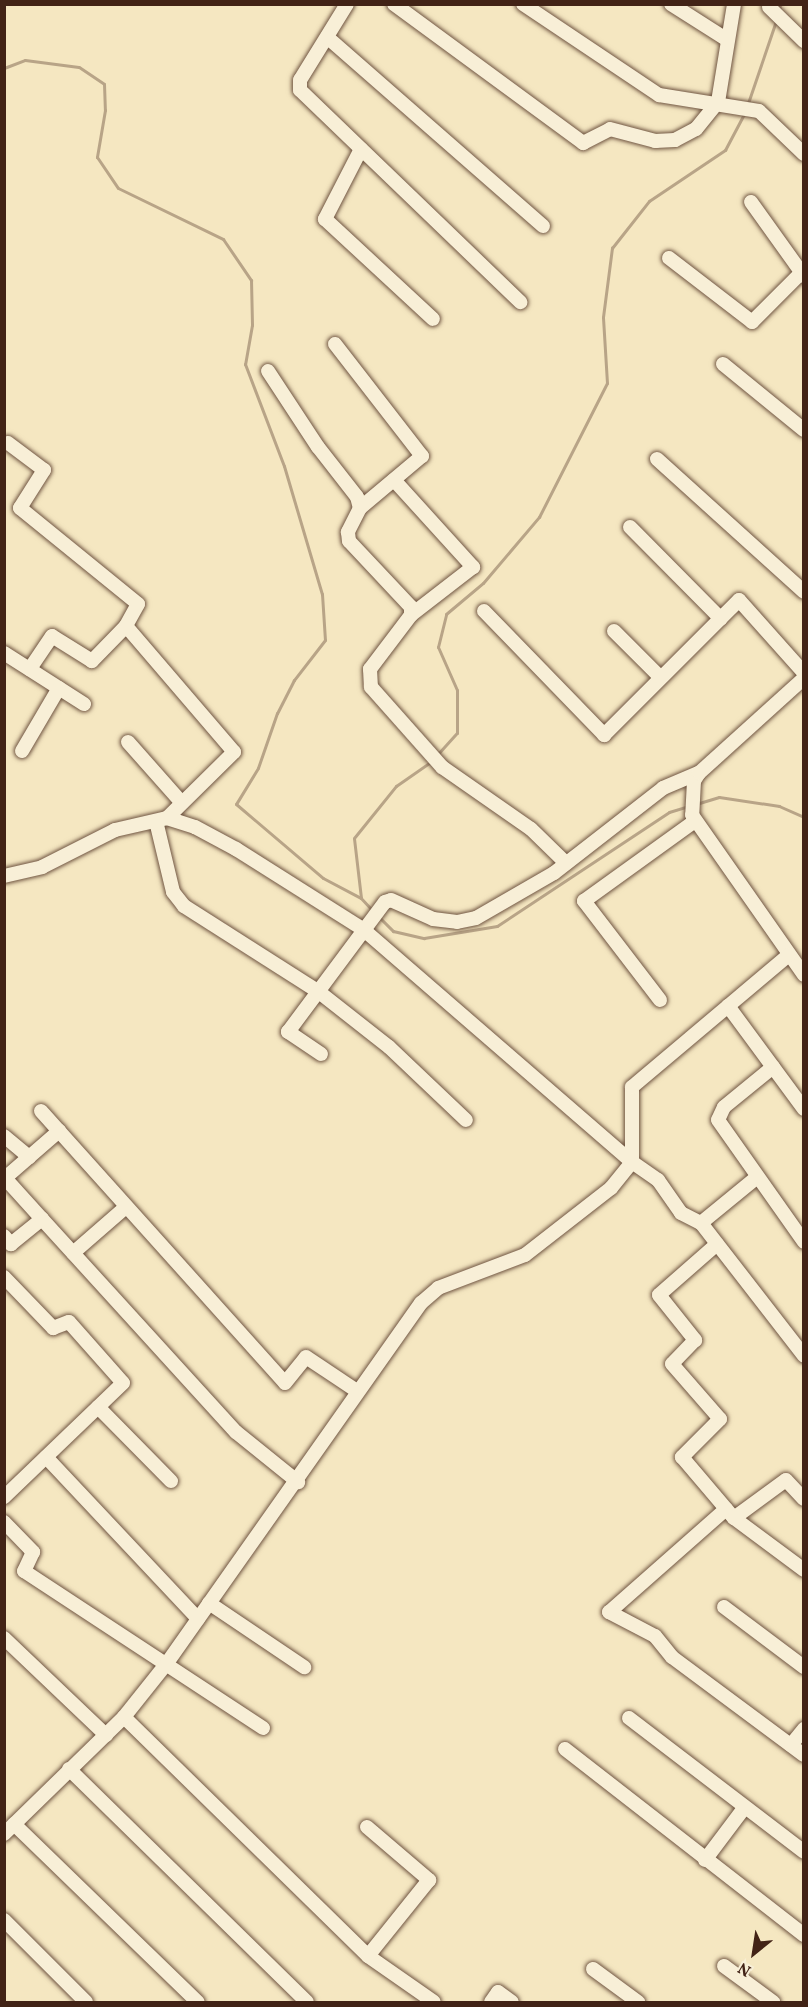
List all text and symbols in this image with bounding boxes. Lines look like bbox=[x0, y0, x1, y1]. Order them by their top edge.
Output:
north arrow bbox=[724, 1923, 784, 1983]
text: N bbox=[734, 1956, 756, 1981]

